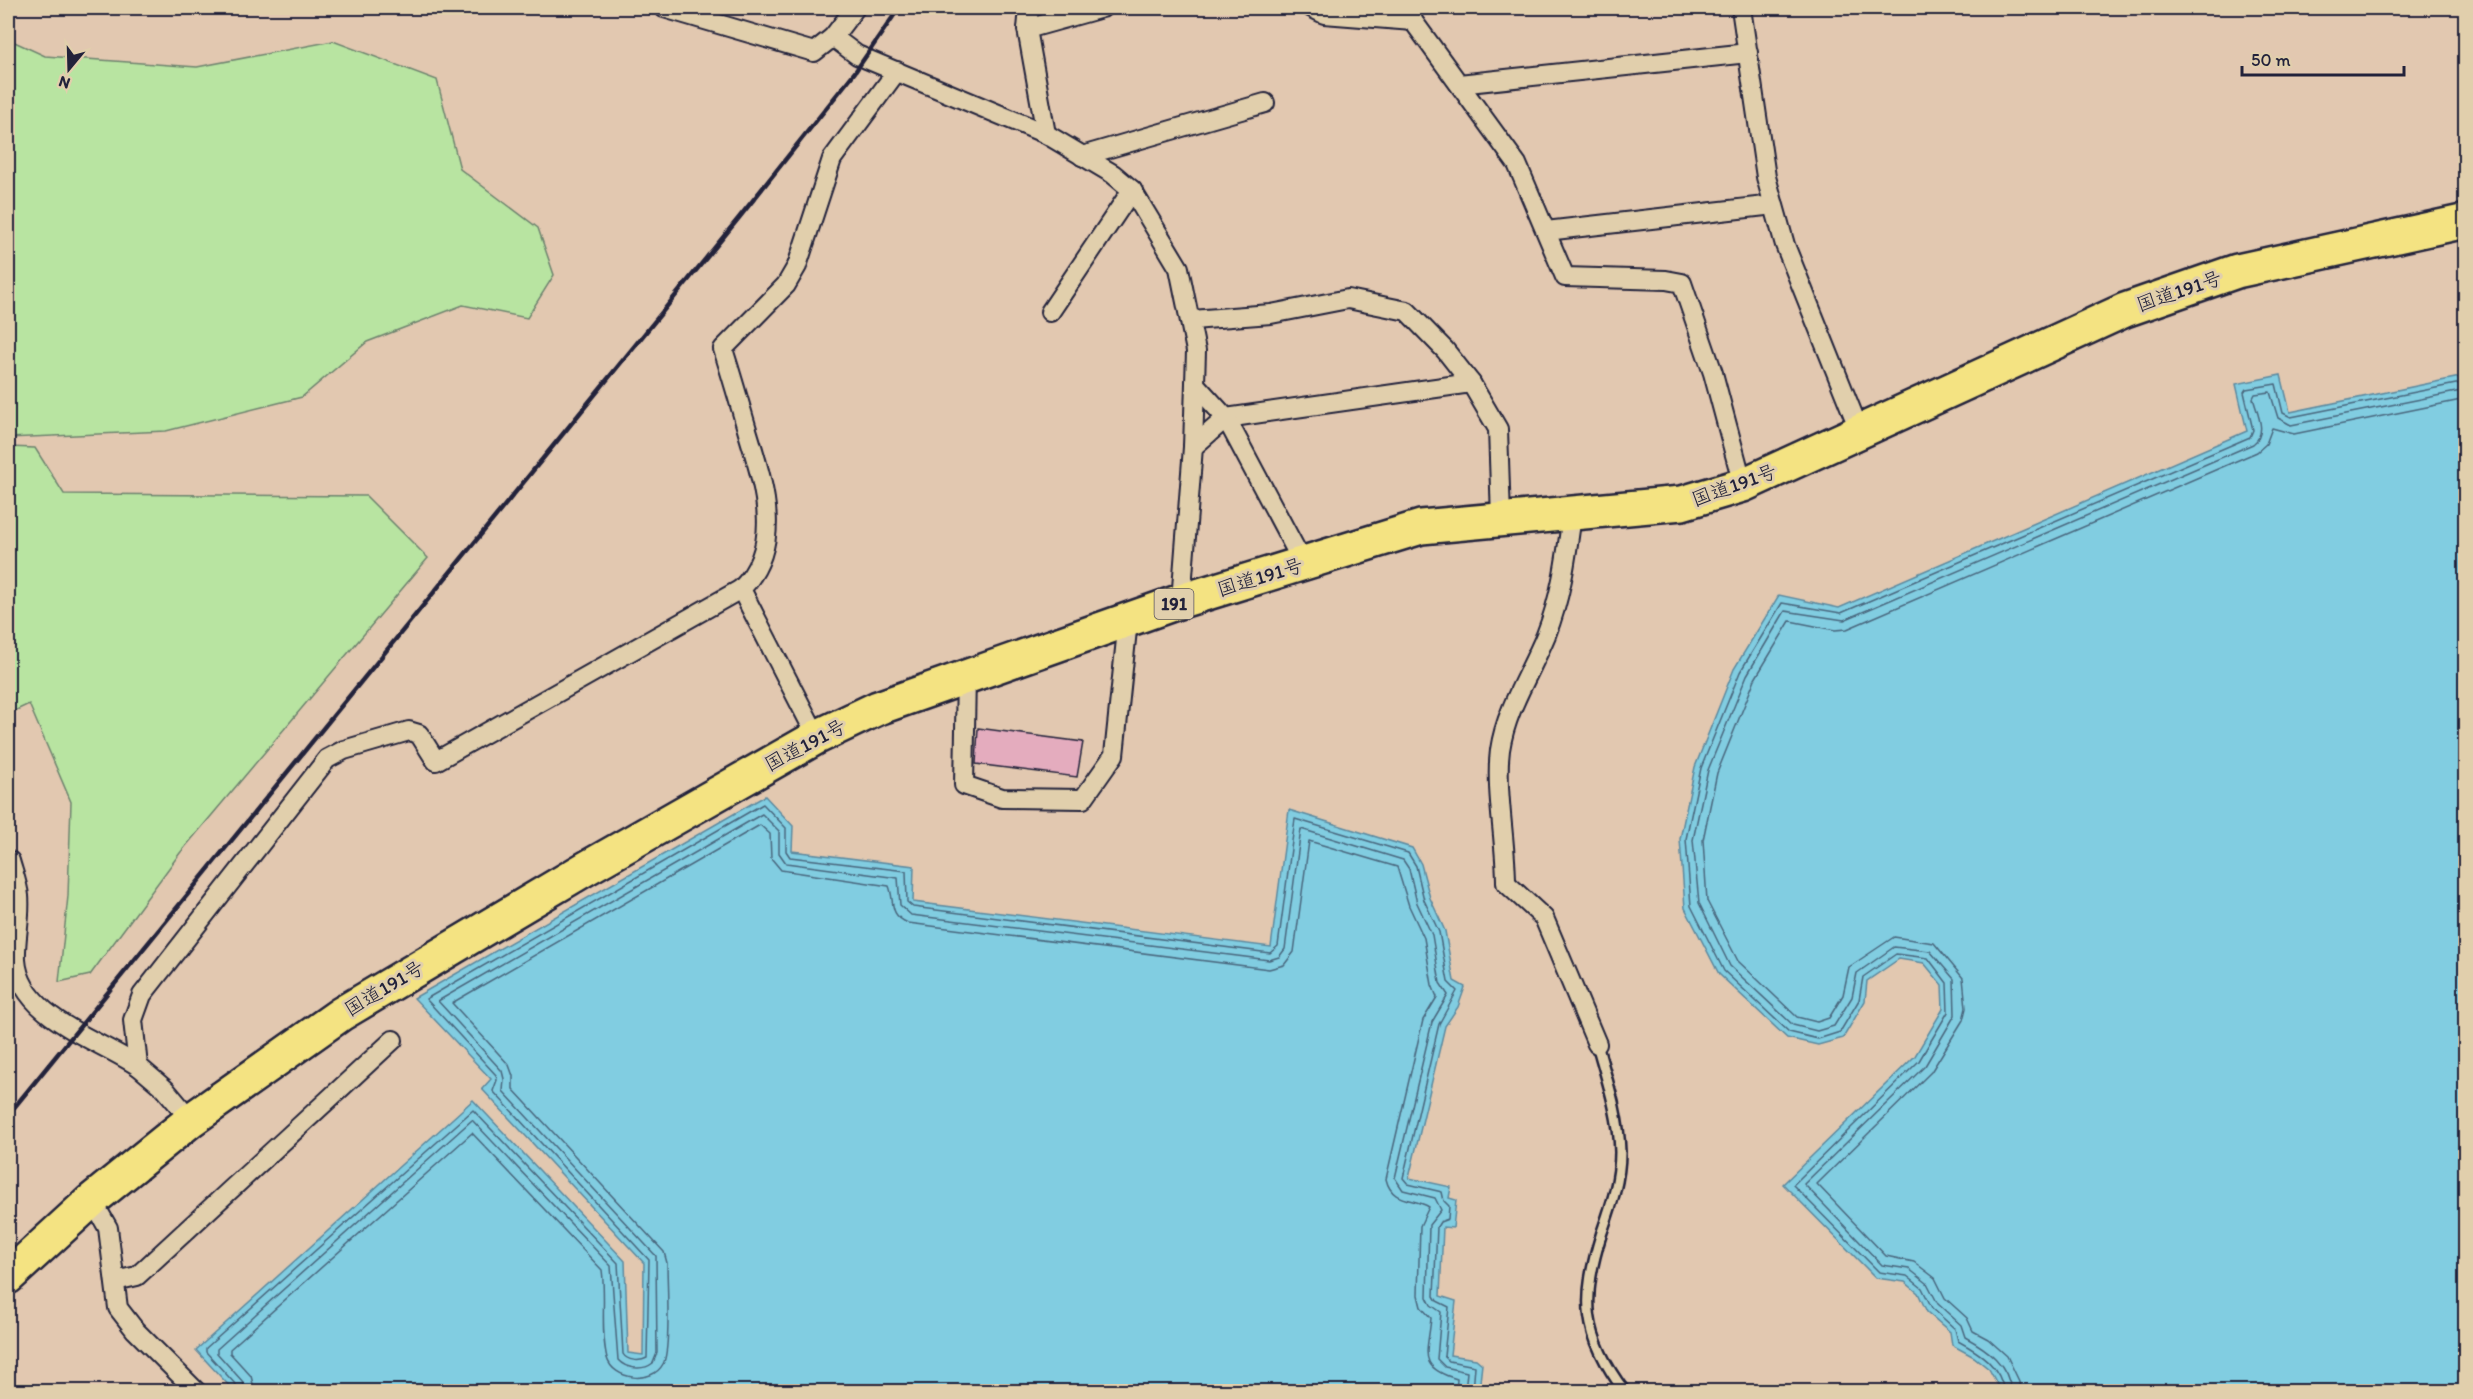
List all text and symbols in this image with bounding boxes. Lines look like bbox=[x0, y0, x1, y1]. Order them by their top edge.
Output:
north arrow bbox=[39, 39, 99, 99]
scale bar bbox=[2242, 39, 2404, 77]
text: 50 m bbox=[2251, 49, 2291, 71]
text: N bbox=[56, 72, 72, 93]
street label: 国道191号 bbox=[2133, 265, 2225, 317]
street label: 国道191号 bbox=[1688, 458, 1780, 512]
street label: 国道191号 bbox=[1214, 553, 1306, 601]
road number: 191 bbox=[1154, 589, 1194, 619]
street label: 国道191号 bbox=[760, 714, 850, 776]
street label: 国道191号 bbox=[340, 955, 428, 1021]

